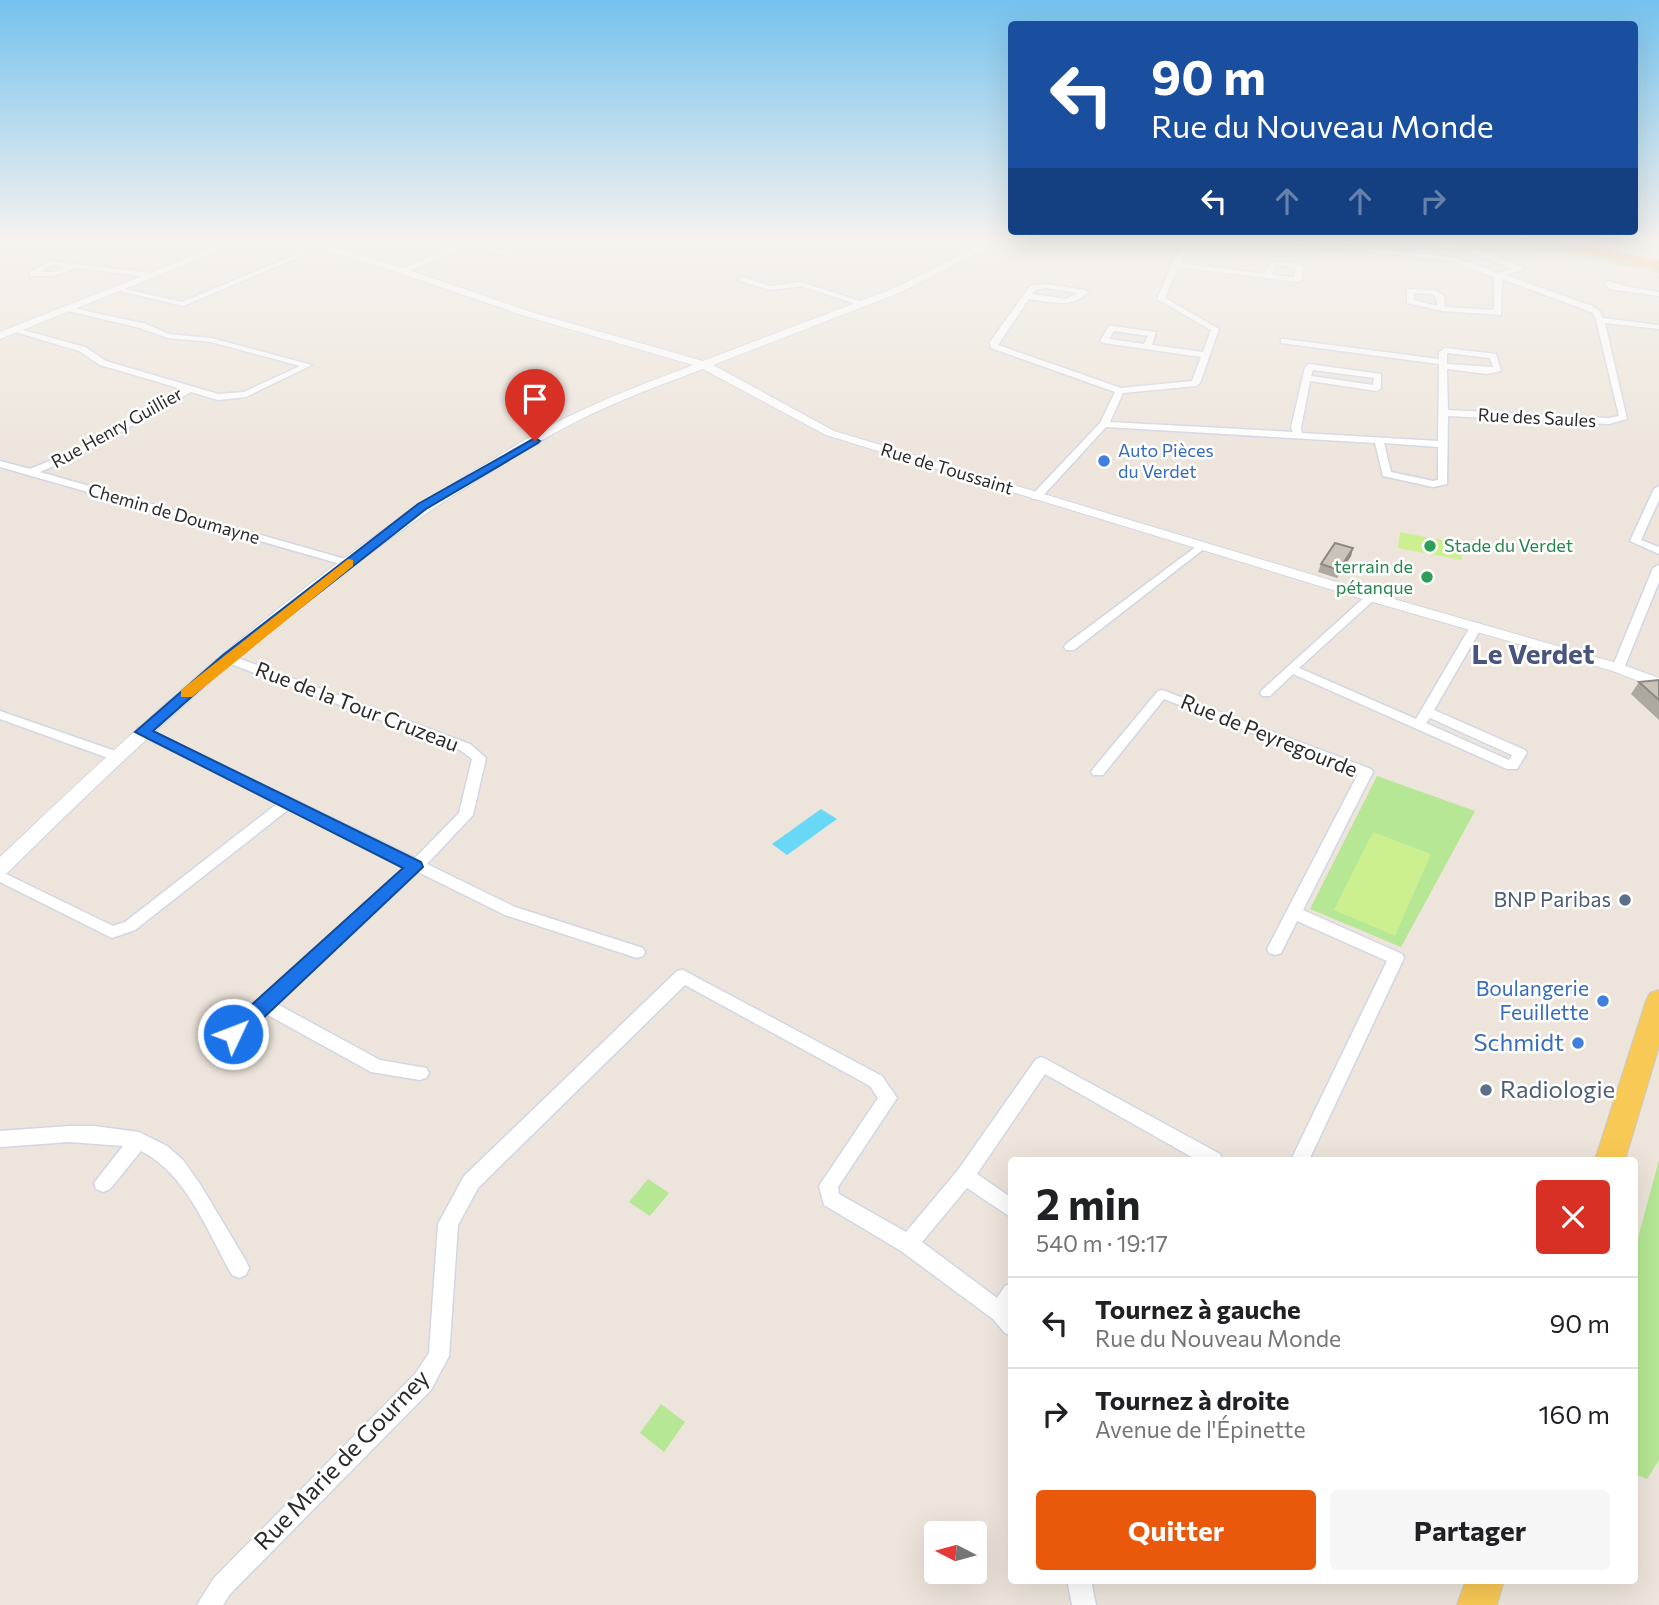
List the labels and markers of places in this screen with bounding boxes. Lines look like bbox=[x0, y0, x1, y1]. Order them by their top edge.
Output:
pin bbox=[505, 369, 565, 441]
place label: Auto Pièces du Verdet bbox=[1118, 439, 1214, 482]
marker: Auto Pièces du Verdet bbox=[1096, 453, 1112, 469]
place label: Stade du Verdet bbox=[1444, 534, 1573, 556]
marker: Stade du Verdet bbox=[1422, 538, 1438, 554]
place label: terrain de pétanque bbox=[1334, 555, 1413, 598]
marker: terrain de pétanque bbox=[1419, 569, 1435, 585]
place label: BNP Paribas bbox=[1494, 886, 1611, 911]
marker: BNP Paribas bbox=[1617, 892, 1633, 908]
place label: Boulangerie Feuillette bbox=[1476, 975, 1589, 1024]
marker: Boulangerie Feuillette bbox=[1595, 993, 1611, 1009]
place label: Schmidt bbox=[1473, 1027, 1564, 1056]
marker: Schmidt bbox=[1570, 1035, 1586, 1051]
place label: Radiologie bbox=[1500, 1074, 1615, 1103]
marker: Radiologie bbox=[1478, 1082, 1494, 1098]

